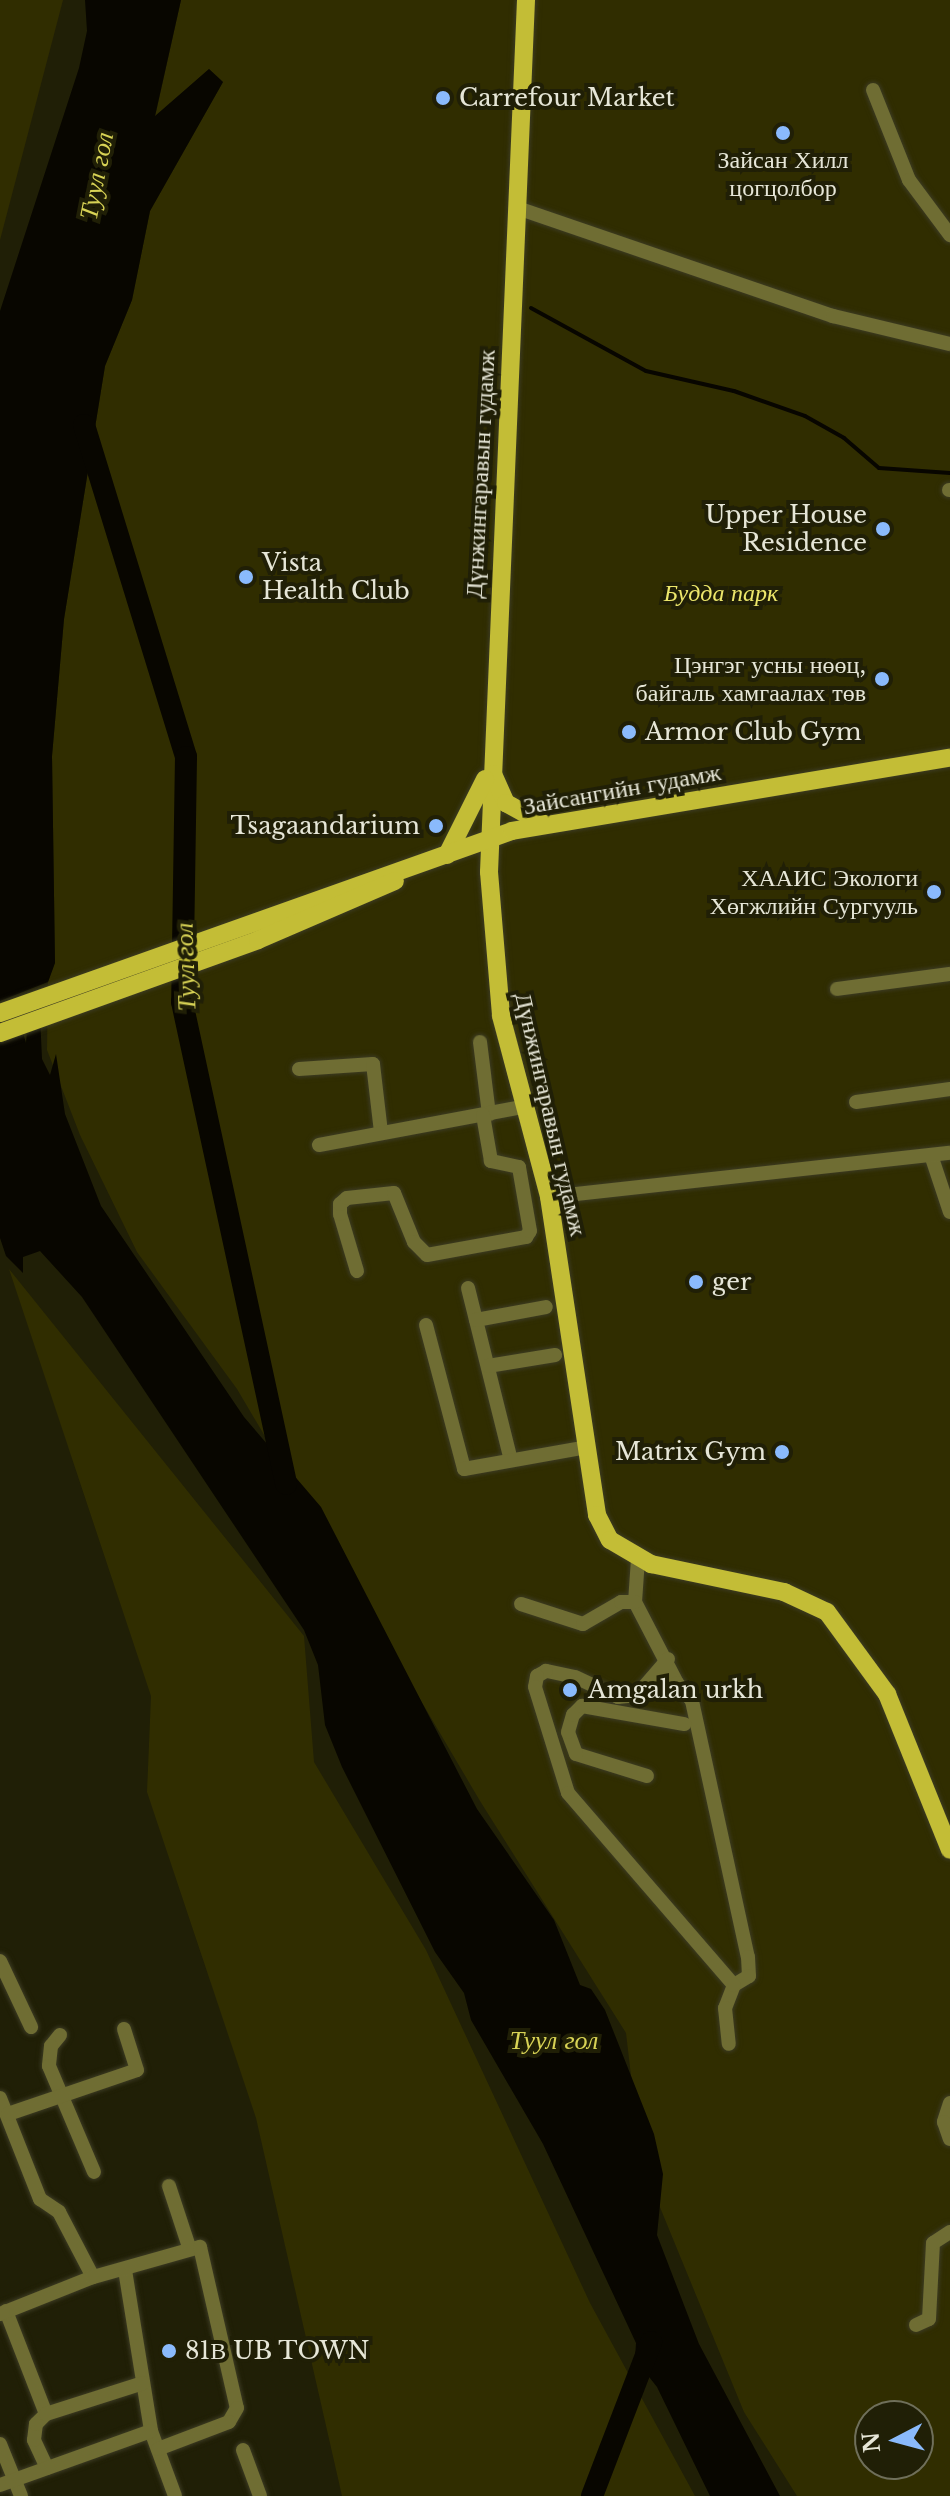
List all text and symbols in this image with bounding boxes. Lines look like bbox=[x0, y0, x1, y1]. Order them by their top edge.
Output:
place label: Carrefour Market bbox=[459, 84, 675, 112]
marker: Carrefour Market bbox=[434, 89, 452, 107]
water label: Туул гол bbox=[72, 121, 122, 231]
marker: Зайсан Хилл цогцолбор bbox=[774, 124, 792, 142]
place label: Зайсан Хилл цогцолбор bbox=[709, 146, 857, 202]
street label: Дүнжингаравын гудамж bbox=[458, 332, 502, 616]
place label: Upper House Residence bbox=[704, 501, 867, 557]
marker: Upper House Residence bbox=[874, 520, 892, 538]
place label: Vista Health Club bbox=[262, 549, 410, 605]
marker: Vista Health Club bbox=[237, 568, 255, 586]
park label: Будда парк bbox=[654, 579, 788, 607]
place label: Цэнгэг усны нөөц, байгаль хамгаалах төв bbox=[602, 651, 866, 707]
marker: Цэнгэг усны нөөц, байгаль хамгаалах төв bbox=[873, 670, 891, 688]
place label: Armor Club Gym bbox=[645, 718, 862, 746]
marker: Armor Club Gym bbox=[620, 723, 638, 741]
street label: Зайсангийн гудамж bbox=[505, 755, 739, 823]
place label: Tsagaandarium bbox=[230, 812, 420, 840]
marker: Tsagaandarium bbox=[427, 817, 445, 835]
place label: ХААИС Экологи Хөгжлийн Сургууль bbox=[692, 864, 918, 920]
marker: ХААИС Экологи Хөгжлийн Сургууль bbox=[925, 883, 943, 901]
water label: Туул гол bbox=[169, 914, 203, 1020]
street label: Дүнжингаравын гудамж bbox=[505, 973, 597, 1255]
place label: ger bbox=[712, 1268, 751, 1296]
marker: ger bbox=[687, 1273, 705, 1291]
place label: Matrix Gym bbox=[615, 1438, 766, 1466]
marker: Matrix Gym bbox=[773, 1443, 791, 1461]
place label: Amgalan urkh bbox=[588, 1676, 763, 1704]
marker: Amgalan urkh bbox=[559, 1679, 581, 1701]
water label: Туул гол bbox=[501, 2025, 607, 2057]
place label: 81В UB TOWN bbox=[185, 2337, 370, 2365]
marker: 81В UB TOWN bbox=[160, 2342, 178, 2360]
north arrow bbox=[854, 2400, 934, 2480]
text: N bbox=[857, 2431, 886, 2454]

